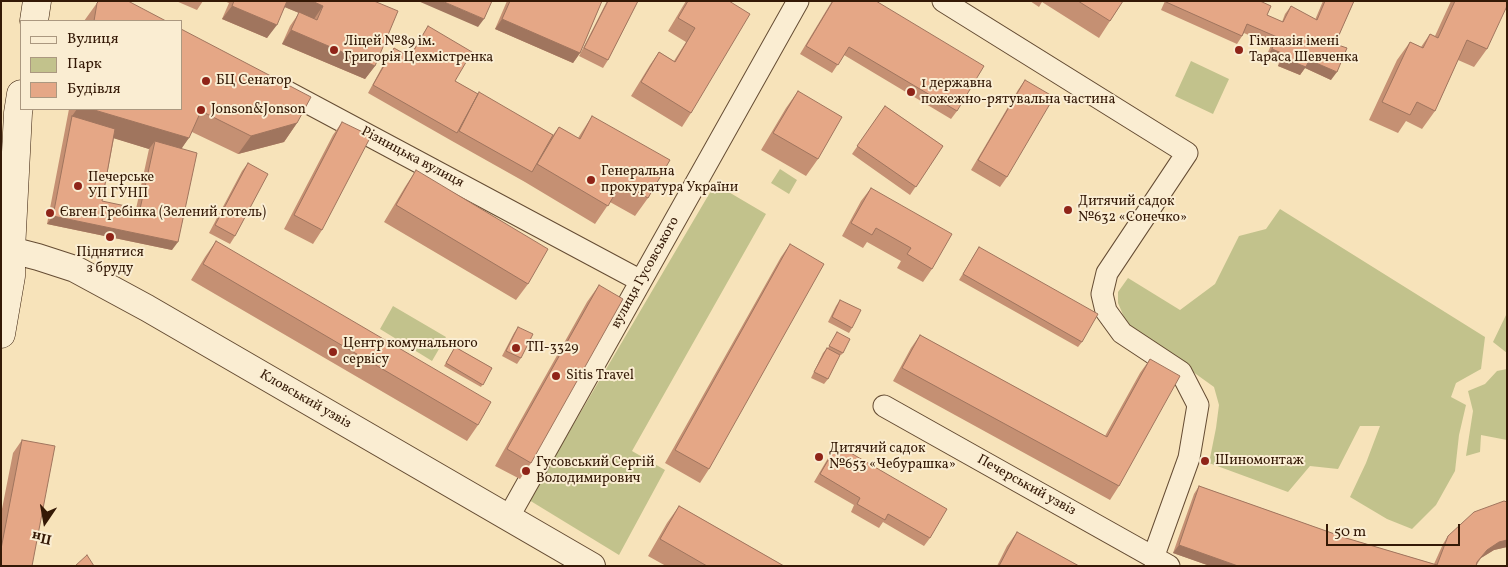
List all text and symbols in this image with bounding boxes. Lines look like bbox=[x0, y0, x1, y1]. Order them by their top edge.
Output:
legend bbox=[20, 20, 182, 110]
text: Вулиця bbox=[67, 29, 118, 50]
place label: Ліцей №89 ім. Григорія Цехмістренка bbox=[344, 34, 493, 66]
place label: Гімназія імені Тараса Шевченка bbox=[1249, 34, 1358, 66]
marker: Ліцей №89 ім. Григорія Цехмістренка bbox=[328, 44, 340, 56]
marker: Гімназія імені Тараса Шевченка bbox=[1233, 44, 1245, 56]
text: Парк bbox=[67, 54, 102, 75]
place label: БЦ Сенатор bbox=[216, 73, 292, 89]
marker: БЦ Сенатор bbox=[200, 75, 212, 87]
place label: 1 державна пожежно-рятувальна частина bbox=[921, 76, 1115, 108]
text: Будівля bbox=[67, 79, 121, 100]
marker: 1 державна пожежно-рятувальна частина bbox=[905, 86, 917, 98]
place label: Jonson&Jonson bbox=[211, 102, 306, 118]
marker: Jonson&Jonson bbox=[195, 104, 207, 116]
street label: Різницька вулиця bbox=[358, 124, 466, 192]
place label: Генеральна прокуратура України bbox=[601, 164, 738, 196]
place label: Печерське УП ГУНП bbox=[88, 170, 154, 202]
marker: Генеральна прокуратура України bbox=[585, 174, 597, 186]
marker: Печерське УП ГУНП bbox=[72, 180, 84, 192]
place label: Дитячий садок №632 «Сонечко» bbox=[1078, 194, 1187, 226]
marker: Дитячий садок №632 «Сонечко» bbox=[1062, 204, 1074, 216]
place label: Євген Гребінка (Зелений готель) bbox=[60, 205, 266, 221]
marker: Євген Гребінка (Зелений готель) bbox=[44, 207, 56, 219]
street label: вулиця Гусовського bbox=[608, 214, 684, 332]
marker: Піднятися з бруду bbox=[104, 231, 116, 243]
place label: Піднятися з бруду bbox=[76, 245, 144, 278]
place label: Центр комунального сервісу bbox=[343, 336, 478, 368]
place label: ТП-3329 bbox=[526, 340, 579, 356]
marker: ТП-3329 bbox=[510, 342, 522, 354]
marker: Центр комунального сервісу bbox=[327, 346, 339, 358]
street label: Кловський узвіз bbox=[256, 367, 354, 433]
place label: Sitis Travel bbox=[566, 368, 634, 384]
marker: Sitis Travel bbox=[550, 370, 562, 382]
place label: Дитячий садок №653 «Чебурашка» bbox=[829, 441, 956, 474]
marker: Дитячий садок №653 «Чебурашка» bbox=[813, 451, 825, 463]
street label: Печерський узвіз bbox=[974, 452, 1078, 520]
place label: Шиномонтаж bbox=[1215, 453, 1304, 469]
place label: Гусовський Сергій Володимирович bbox=[536, 455, 654, 488]
marker: Шиномонтаж bbox=[1199, 455, 1211, 467]
marker: Гусовський Сергій Володимирович bbox=[520, 465, 532, 477]
north arrow bbox=[20, 497, 70, 547]
scale bar bbox=[1328, 514, 1462, 546]
text: 50 m bbox=[1334, 522, 1366, 543]
text: Пн bbox=[30, 526, 53, 549]

